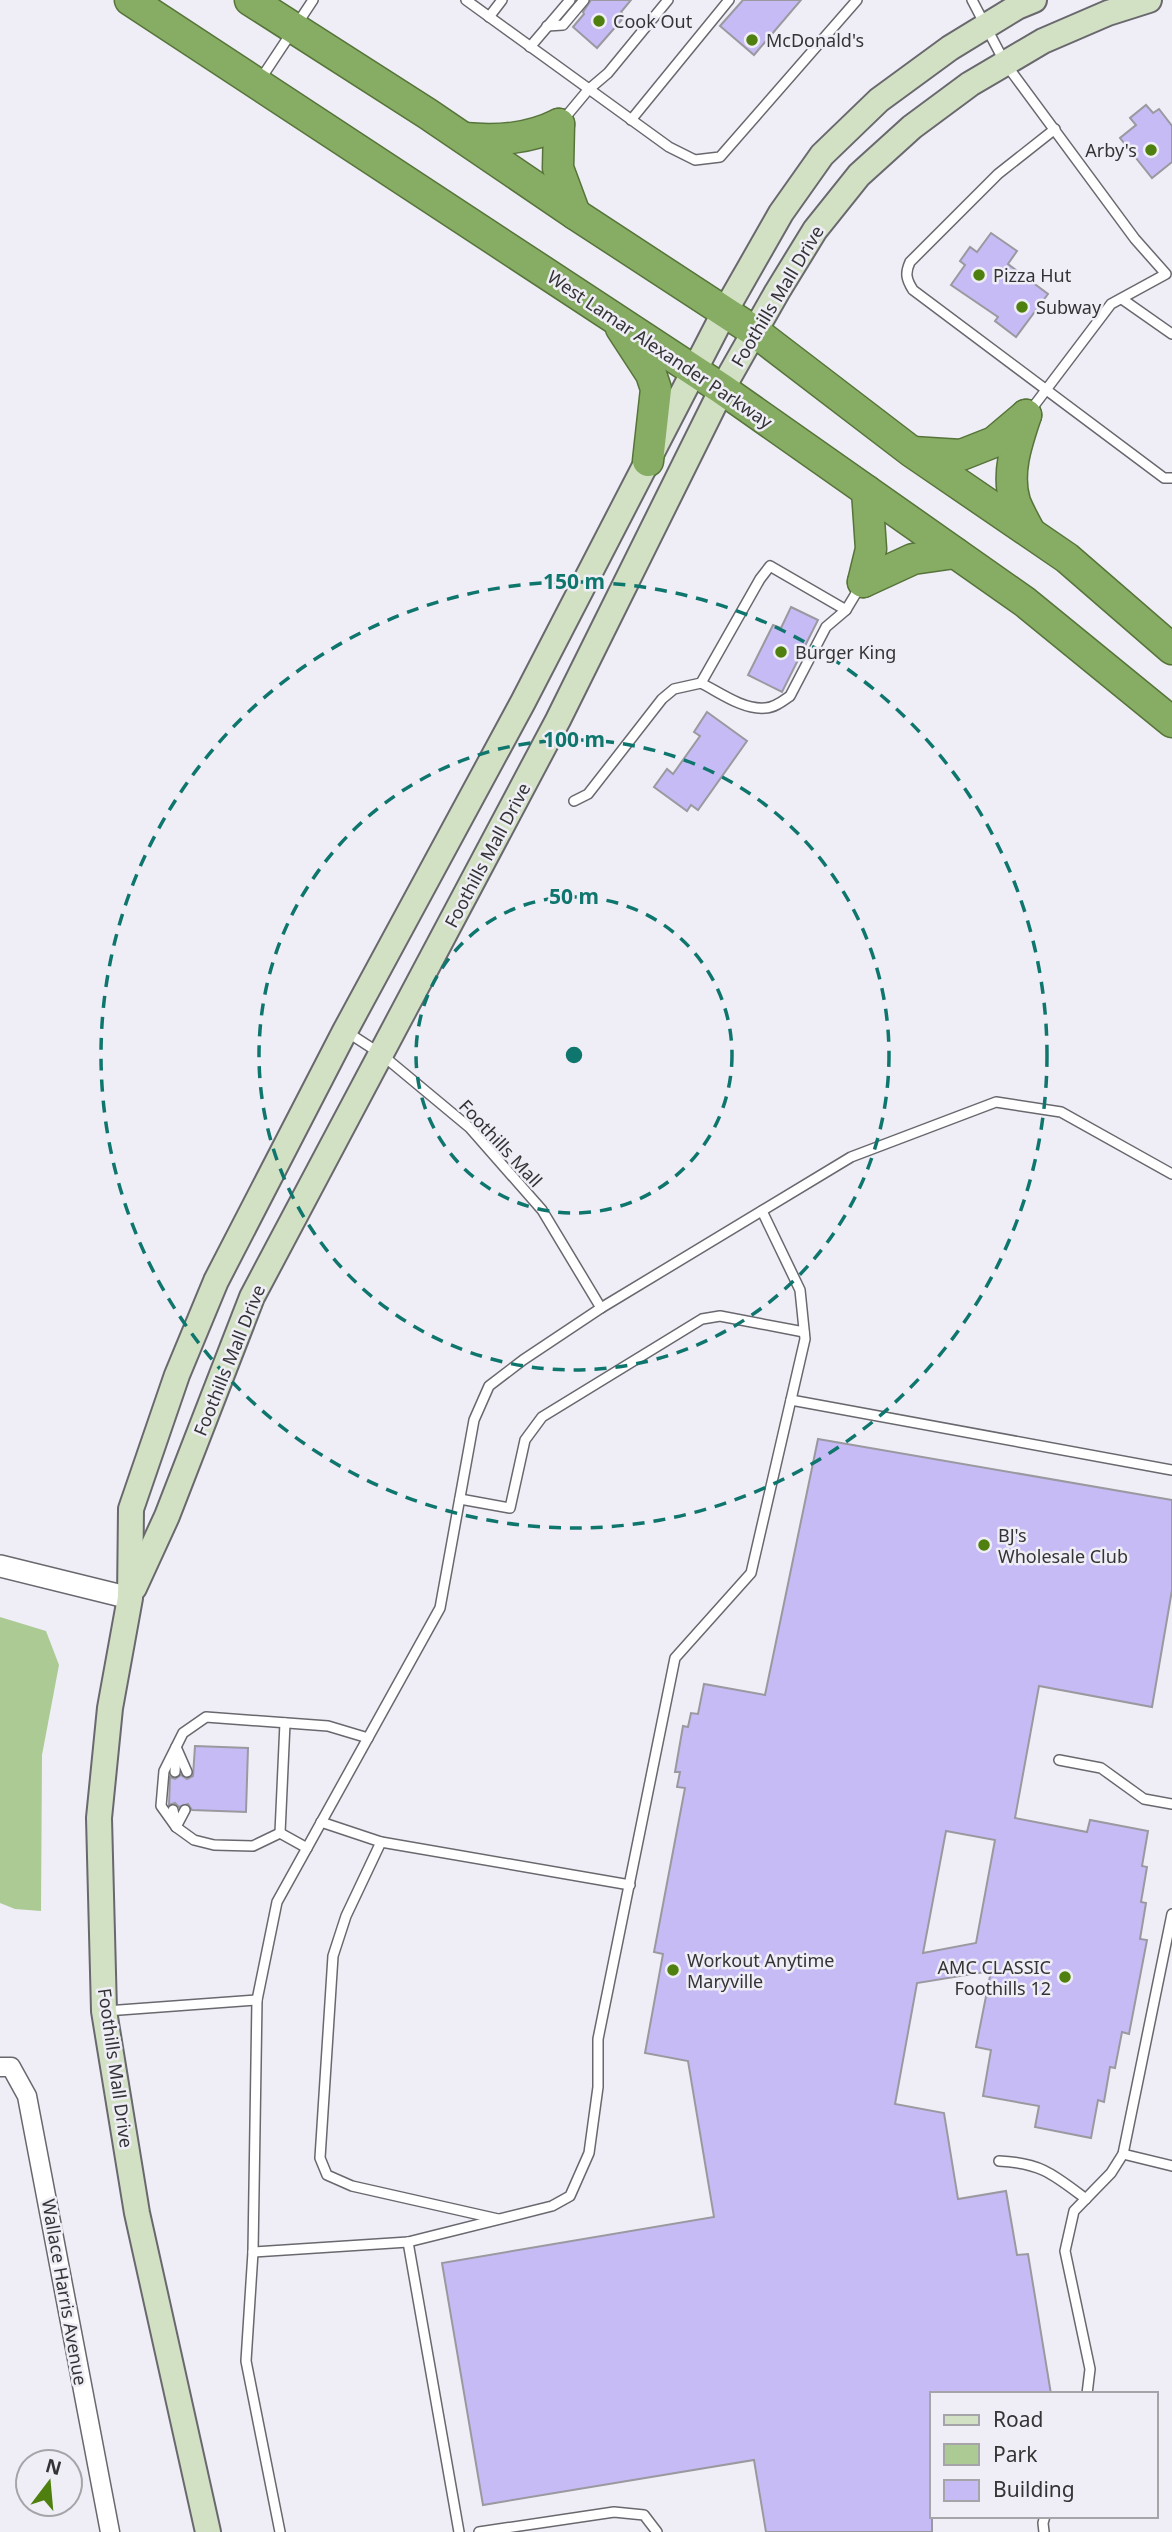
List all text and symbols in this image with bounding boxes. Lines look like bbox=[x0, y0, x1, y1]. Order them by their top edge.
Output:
place label: Cook Out bbox=[613, 9, 693, 33]
marker: Cook Out bbox=[591, 13, 607, 29]
place label: McDonald's bbox=[766, 28, 864, 52]
marker: McDonald's bbox=[744, 32, 760, 48]
place label: Arby's bbox=[1085, 138, 1137, 162]
marker: Arby's bbox=[1143, 142, 1159, 158]
street label: Foothills Mall Drive bbox=[725, 221, 829, 371]
place label: Pizza Hut bbox=[993, 263, 1072, 287]
street label: West Lamar Alexander Parkway bbox=[543, 265, 778, 434]
marker: Pizza Hut bbox=[971, 267, 987, 283]
place label: Subway bbox=[1036, 295, 1102, 319]
marker: Subway bbox=[1014, 299, 1030, 315]
text: 150 m bbox=[543, 567, 605, 595]
place label: Burger King bbox=[795, 640, 896, 664]
marker: Burger King bbox=[773, 644, 789, 660]
text: 100 m bbox=[543, 725, 605, 753]
street label: Foothills Mall Drive bbox=[439, 778, 535, 932]
text: 50 m bbox=[549, 882, 599, 910]
centre of rings bbox=[562, 1043, 586, 1067]
street label: Foothills Mall bbox=[454, 1094, 548, 1192]
street label: Foothills Mall Drive bbox=[188, 1281, 270, 1439]
place label: BJ's Wholesale Club bbox=[998, 1523, 1128, 1568]
marker: BJ's Wholesale Club bbox=[976, 1537, 992, 1553]
place label: Workout Anytime Maryville bbox=[687, 1948, 834, 1993]
place label: AMC CLASSIC Foothills 12 bbox=[938, 1955, 1051, 2000]
marker: Workout Anytime Maryville bbox=[665, 1962, 681, 1978]
marker: AMC CLASSIC Foothills 12 bbox=[1057, 1969, 1073, 1985]
street label: Foothills Mall Drive bbox=[93, 1987, 139, 2149]
street label: Wallace Harris Avenue bbox=[37, 2197, 93, 2387]
legend bbox=[930, 2392, 1158, 2518]
text: Road bbox=[993, 2405, 1043, 2433]
text: Park bbox=[993, 2440, 1038, 2468]
north arrow bbox=[14, 2448, 84, 2518]
text: N bbox=[43, 2452, 65, 2481]
text: Building bbox=[993, 2475, 1075, 2503]

